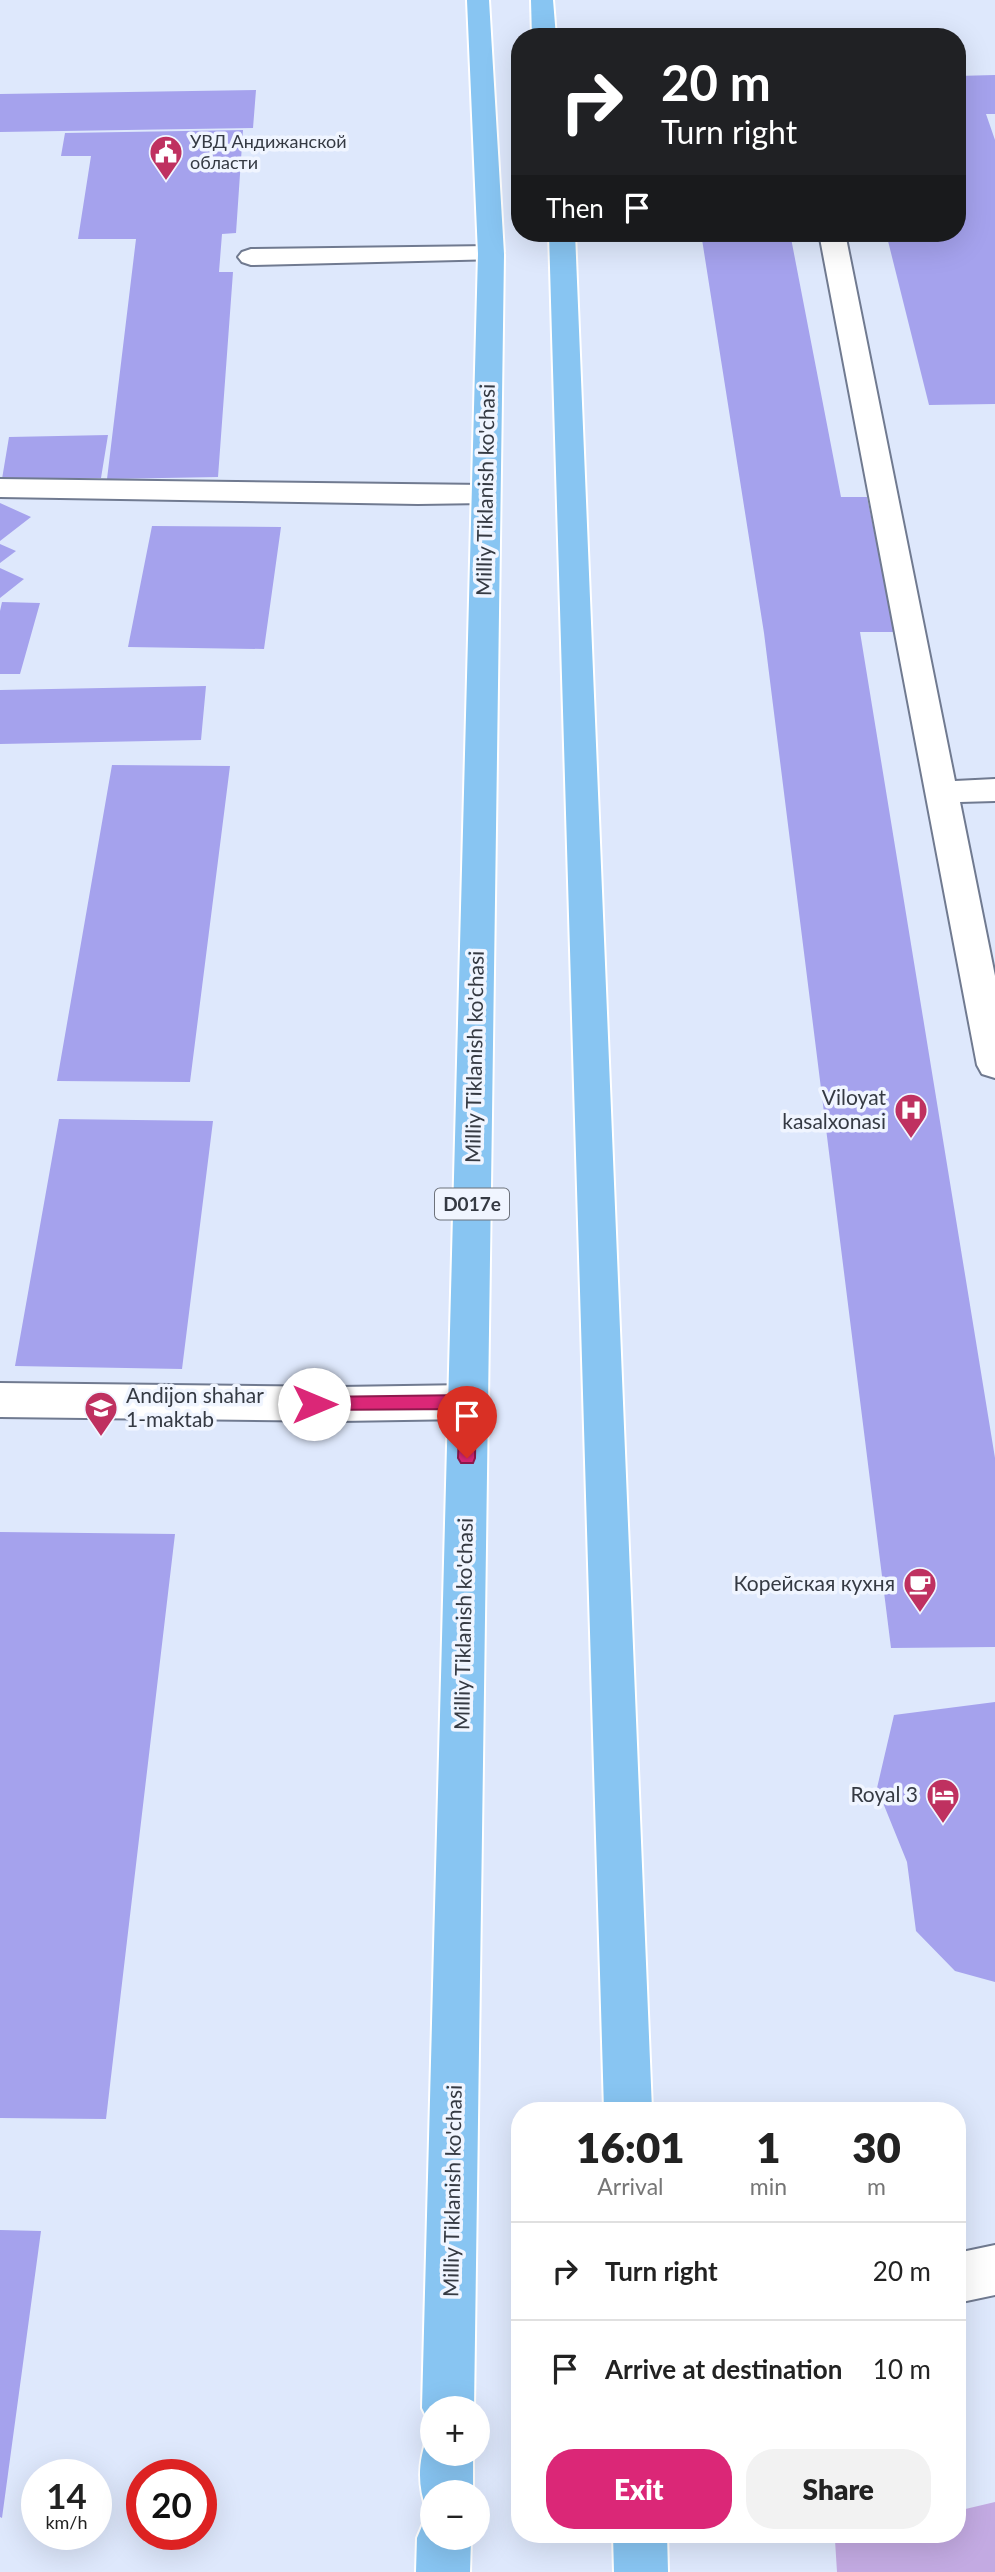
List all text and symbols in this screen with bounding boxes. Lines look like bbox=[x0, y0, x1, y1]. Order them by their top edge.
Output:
text: 20 m bbox=[661, 53, 771, 111]
icon: right bbox=[546, 56, 637, 147]
text: Turn right bbox=[661, 112, 797, 151]
place label: УВД Андижанской области bbox=[190, 130, 347, 173]
public building icon: УВД Андижанской области bbox=[147, 133, 185, 182]
icon: arrive bbox=[618, 189, 656, 227]
text: Then bbox=[546, 192, 604, 224]
street label: Milliy Tiklanish ko'chasi bbox=[470, 384, 499, 596]
street label: Milliy Tiklanish ko'chasi bbox=[459, 951, 488, 1163]
place label: Viloyat kasalxonasi bbox=[782, 1084, 886, 1133]
hospital icon: Viloyat kasalxonasi bbox=[892, 1091, 930, 1140]
road number: D017e bbox=[435, 1188, 509, 1220]
position arrow bbox=[277, 1367, 351, 1441]
place label: Andijon shahar 1-maktab bbox=[126, 1382, 264, 1431]
pin bbox=[437, 1386, 497, 1458]
school or university icon: Andijon shahar 1-maktab bbox=[82, 1389, 120, 1438]
icon: arrive bbox=[448, 1397, 486, 1435]
street label: Milliy Tiklanish ko'chasi bbox=[448, 1518, 477, 1730]
cafe icon: Корейская кухня bbox=[901, 1565, 939, 1614]
place label: Корейская кухня bbox=[734, 1570, 895, 1595]
hotel icon: Royal 3 bbox=[924, 1776, 962, 1825]
place label: Royal 3 bbox=[850, 1781, 918, 1806]
street label: Milliy Tiklanish ko'chasi bbox=[437, 2085, 466, 2297]
text: 16:01 bbox=[576, 2122, 685, 2172]
text: 1 bbox=[756, 2122, 781, 2172]
text: 30 bbox=[852, 2122, 901, 2172]
text: Arrival bbox=[597, 2172, 664, 2200]
text: min bbox=[750, 2172, 787, 2200]
text: m bbox=[867, 2172, 886, 2200]
icon: right bbox=[546, 2252, 584, 2290]
text: Turn right bbox=[605, 2255, 718, 2287]
text: 20 m bbox=[873, 2255, 931, 2287]
icon: arrive bbox=[546, 2350, 584, 2388]
text: Arrive at destination bbox=[605, 2353, 842, 2385]
text: 10 m bbox=[873, 2353, 931, 2385]
map controls bbox=[420, 2396, 490, 2550]
button: + bbox=[420, 2396, 490, 2466]
button: Exit bbox=[546, 2449, 732, 2529]
button: Share bbox=[746, 2449, 931, 2529]
speed limit sign: 20 bbox=[126, 2459, 217, 2550]
text: 14 bbox=[46, 2474, 87, 2516]
button: − bbox=[420, 2480, 490, 2550]
text: km/h bbox=[45, 2511, 88, 2533]

